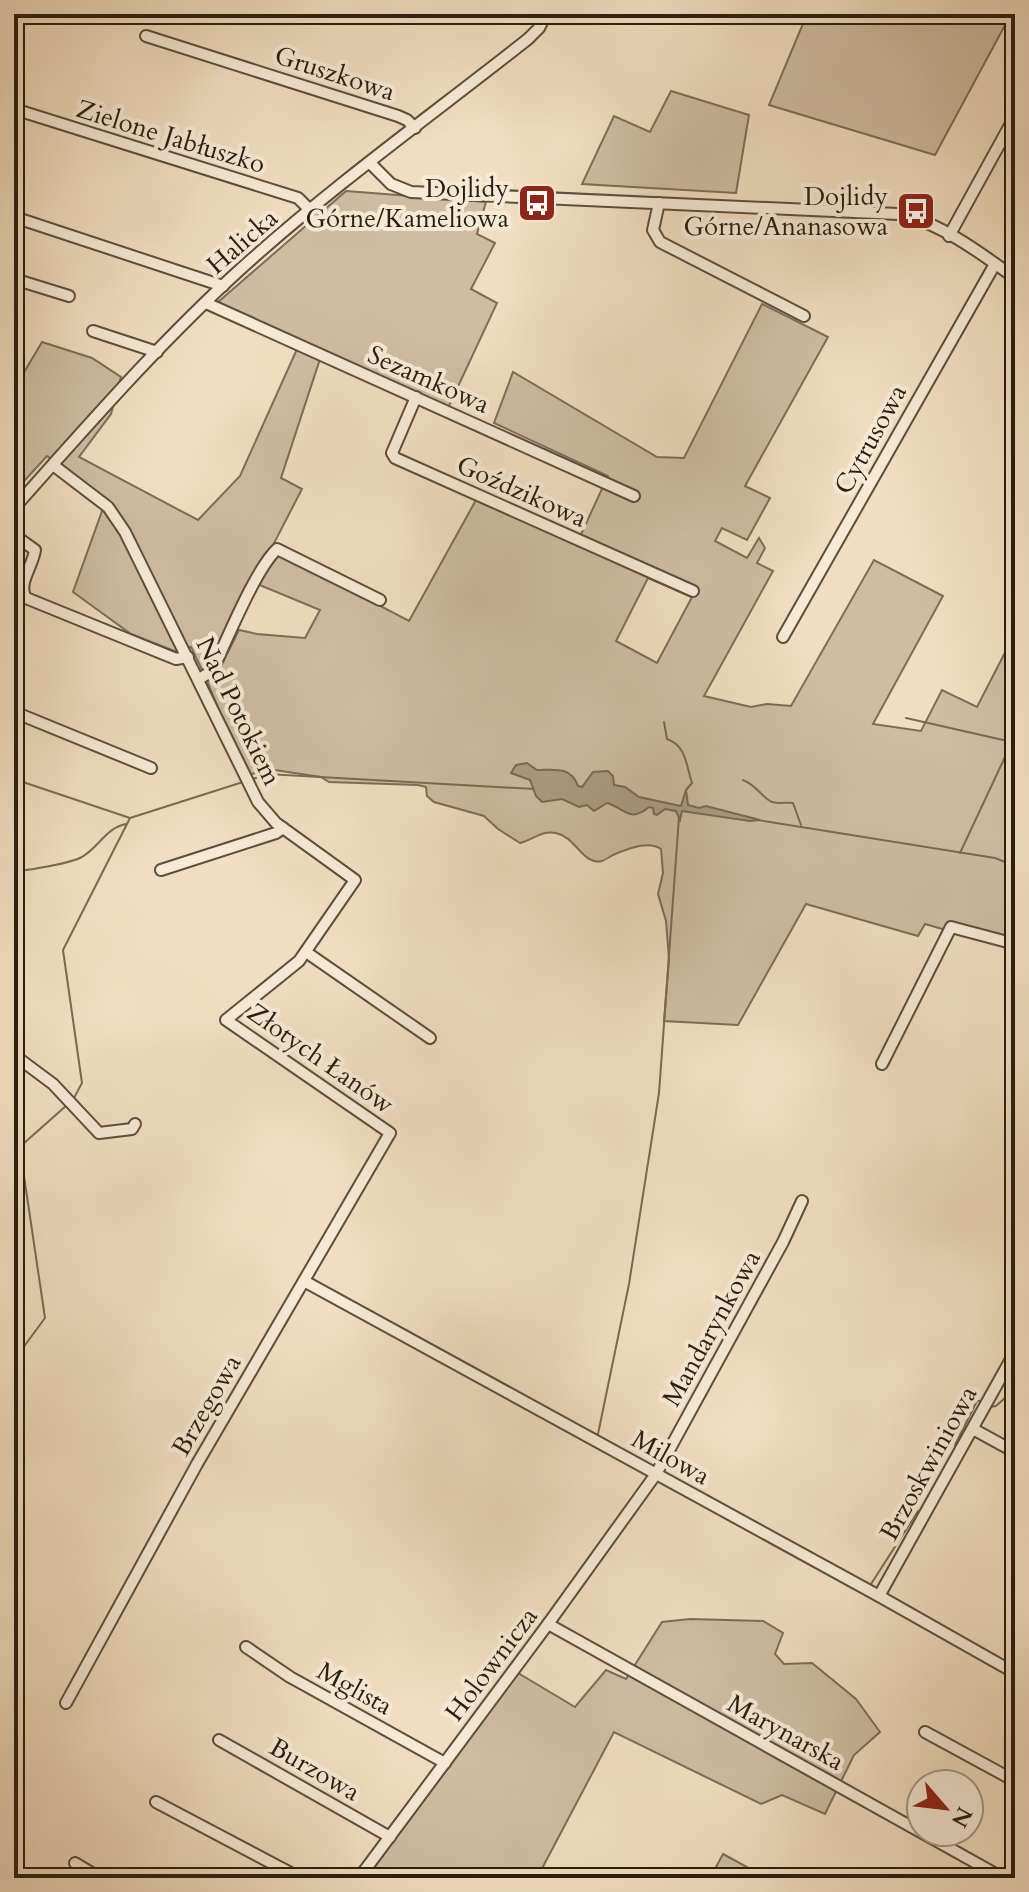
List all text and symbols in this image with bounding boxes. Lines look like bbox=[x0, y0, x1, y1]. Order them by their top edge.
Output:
street label: Gruszkowa bbox=[270, 38, 400, 109]
street label: Zielone Jabłuszko bbox=[72, 91, 270, 182]
place label: Dojlidy Górne/Kameliowa bbox=[305, 171, 509, 236]
place label: Dojlidy Górne/Ananasowa bbox=[684, 179, 888, 244]
bus stop icon: Dojlidy Górne/Kameliowa bbox=[516, 182, 558, 224]
bus stop icon: Dojlidy Górne/Ananasowa bbox=[895, 190, 937, 232]
street label: Halicka bbox=[199, 201, 285, 282]
street label: Sezamkowa bbox=[362, 337, 495, 422]
street label: Cytrusowa bbox=[826, 378, 915, 500]
street label: Goździkowa bbox=[451, 447, 592, 536]
street label: Nad Potokiem bbox=[188, 631, 290, 791]
street label: Złotych Łanów bbox=[240, 995, 401, 1122]
street label: Mandarynkowa bbox=[654, 1244, 769, 1413]
street label: Brzegowa bbox=[163, 1348, 249, 1462]
street label: Brzoskwiniowa bbox=[871, 1380, 985, 1547]
street label: Milowa bbox=[625, 1422, 716, 1493]
street label: Holownicza bbox=[437, 1600, 546, 1728]
street label: Mglista bbox=[311, 1653, 399, 1723]
street label: Marynarska bbox=[721, 1686, 850, 1779]
street label: Burzowa bbox=[263, 1729, 366, 1809]
north arrow bbox=[905, 1768, 985, 1848]
text: N bbox=[944, 1801, 980, 1832]

